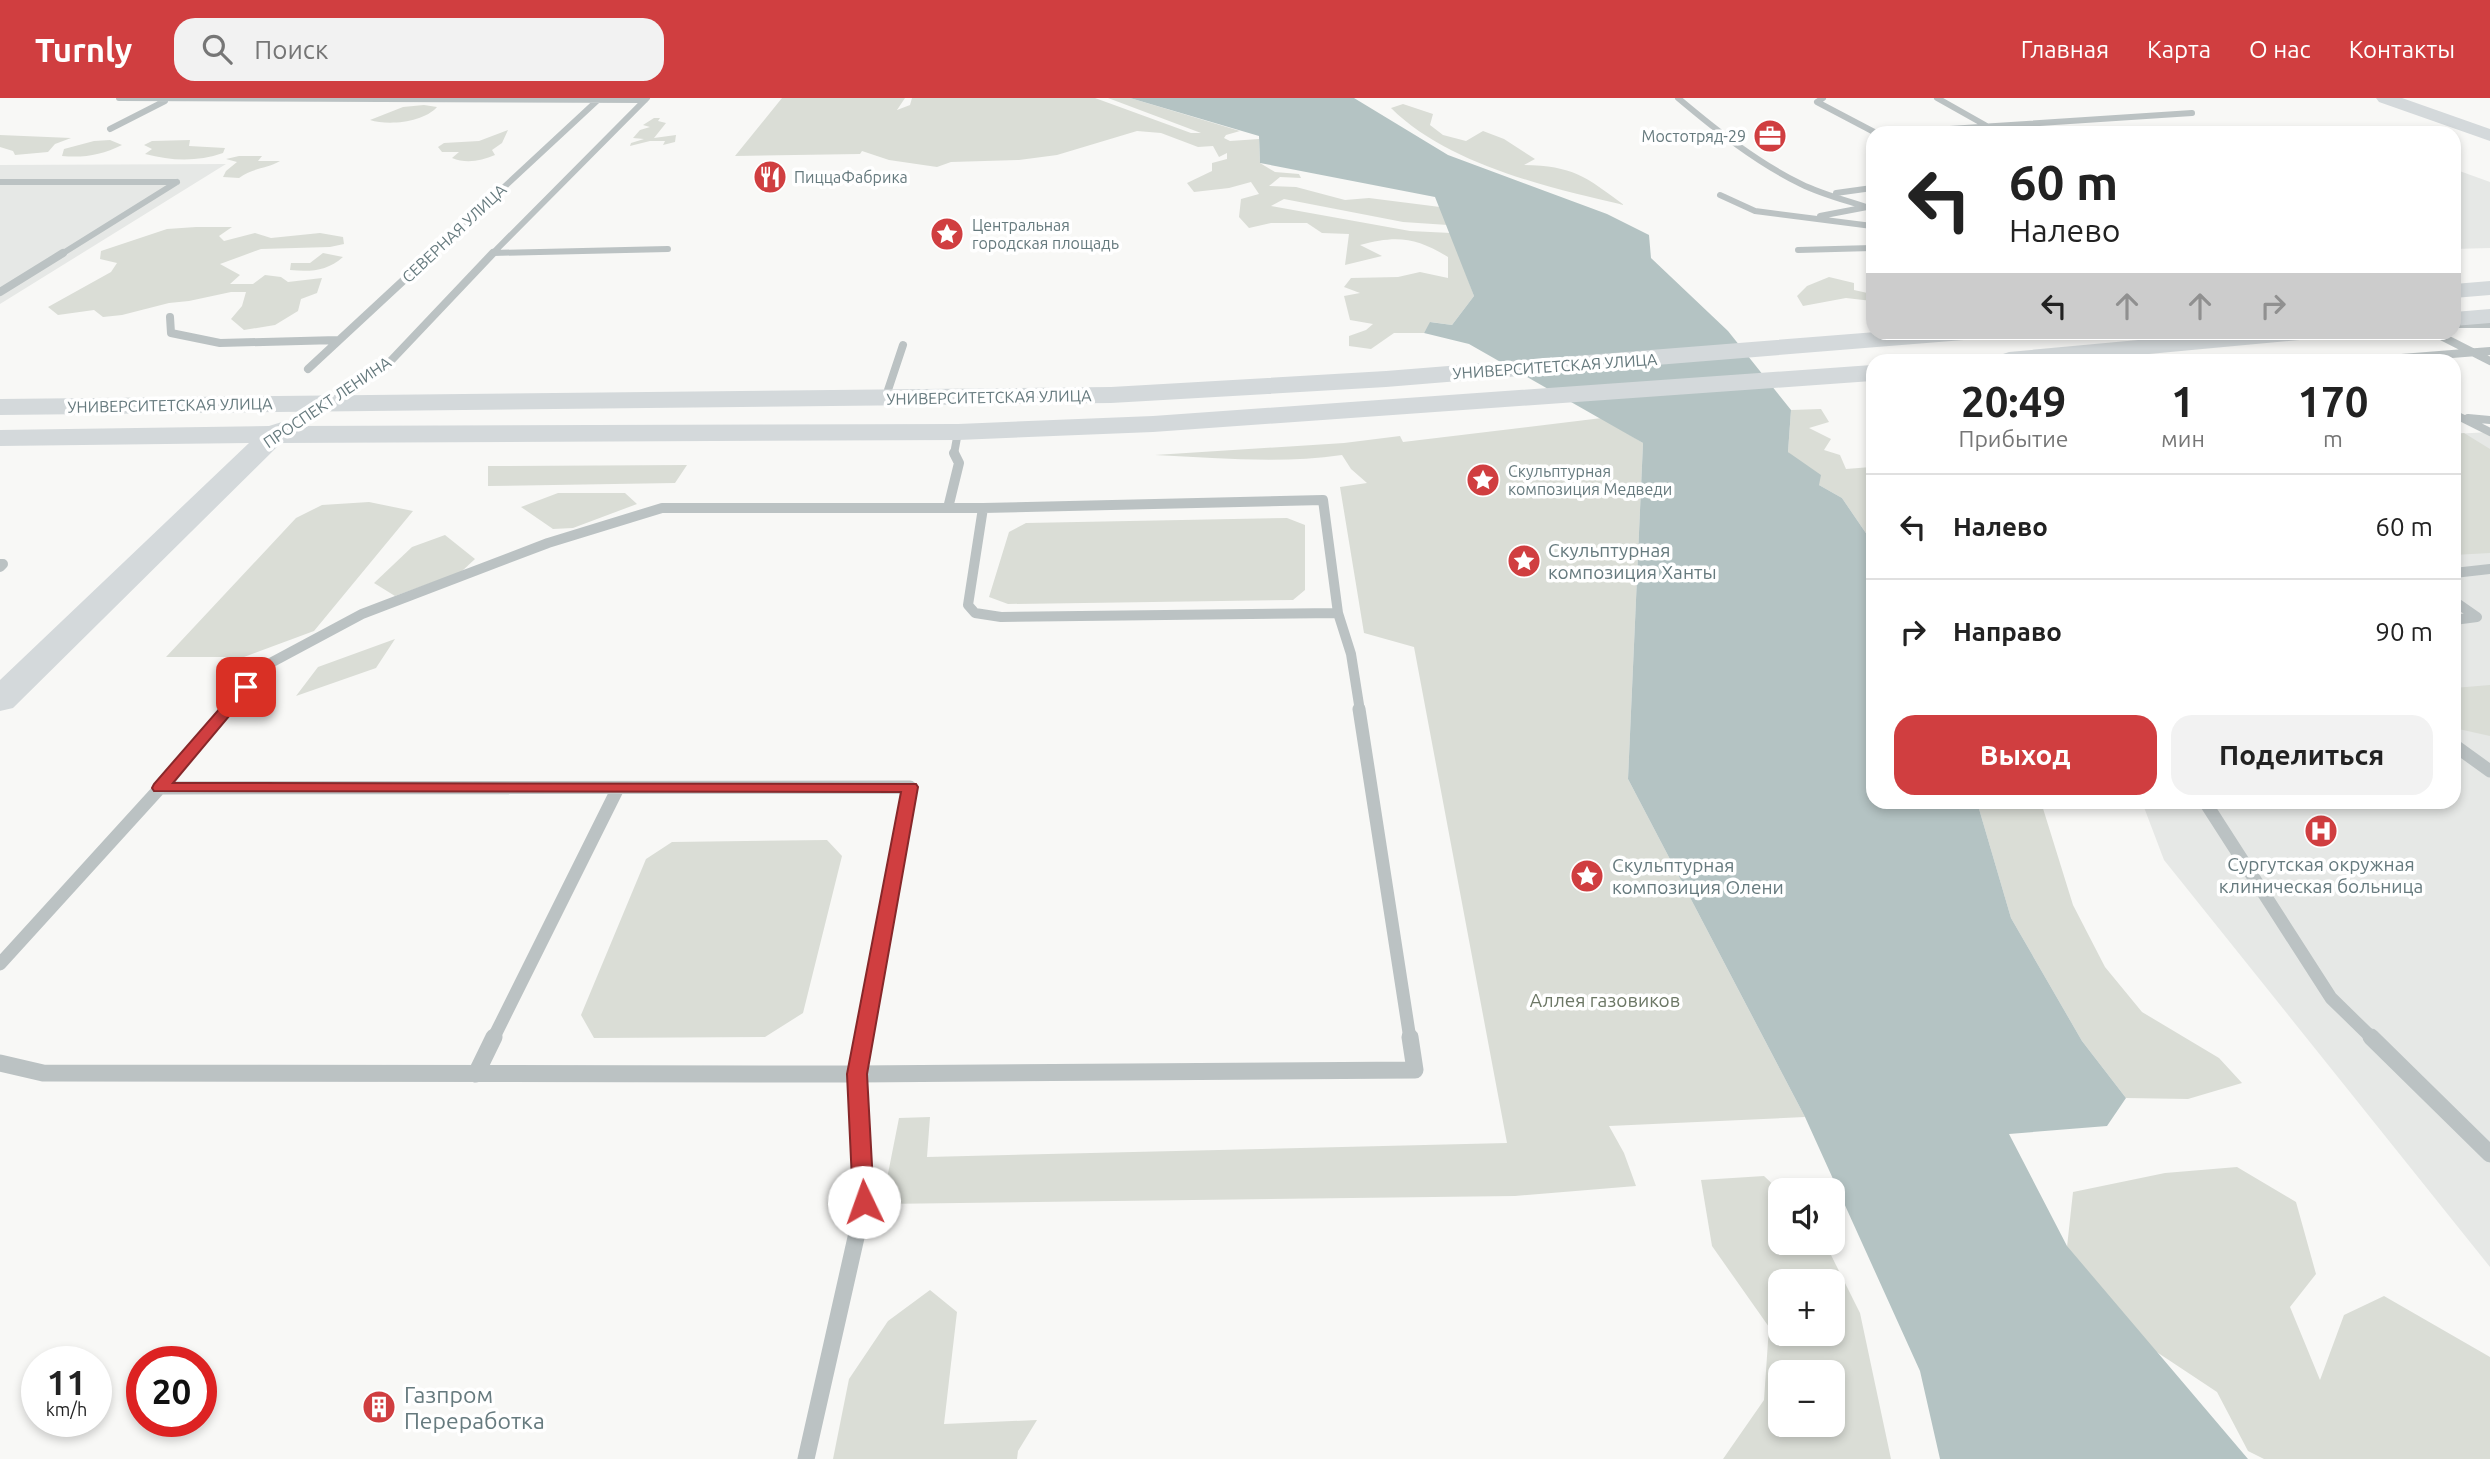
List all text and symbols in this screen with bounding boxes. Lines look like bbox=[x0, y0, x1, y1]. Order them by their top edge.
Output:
search box bbox=[174, 18, 664, 81]
icon: search bbox=[198, 30, 236, 68]
text: Turnly bbox=[35, 31, 132, 68]
text: Поиск bbox=[254, 35, 328, 64]
text: Главная bbox=[2021, 36, 2109, 63]
text: Карта bbox=[2147, 36, 2211, 63]
text: О нас bbox=[2249, 36, 2311, 63]
text: Контакты bbox=[2349, 36, 2455, 63]
office icon: Мостотряд-29 bbox=[1751, 117, 1789, 155]
place label: Мостотряд-29 bbox=[1642, 127, 1746, 145]
icon: left bbox=[1894, 154, 1985, 245]
text: 60 m bbox=[2009, 154, 2118, 209]
restaurant icon: ПиццаФабрика bbox=[751, 158, 789, 196]
place label: ПиццаФабрика bbox=[794, 168, 908, 186]
street label: СЕВЕРНАЯ УЛИЦА bbox=[398, 180, 510, 286]
text: Налево bbox=[2009, 212, 2121, 248]
place icon: Центральная городская площадь bbox=[928, 215, 966, 253]
place label: Центральная городская площадь bbox=[972, 216, 1119, 252]
icon: left bbox=[2035, 287, 2073, 325]
icon: ahead bbox=[2108, 287, 2146, 325]
icon: ahead bbox=[2181, 287, 2219, 325]
icon: right bbox=[2254, 287, 2292, 325]
street label: УНИВЕРСИТЕТСКАЯ УЛИЦА bbox=[1452, 350, 1659, 382]
street label: ПРОСПЕКТ ЛЕНИНА bbox=[260, 352, 395, 451]
text: 20:49 bbox=[1961, 378, 2066, 425]
text: 1 bbox=[2171, 378, 2195, 425]
text: 170 bbox=[2297, 378, 2368, 425]
street label: УНИВЕРСИТЕТСКАЯ УЛИЦА bbox=[886, 386, 1092, 408]
street label: УНИВЕРСИТЕТСКАЯ УЛИЦА bbox=[67, 394, 273, 416]
text: Прибытие bbox=[1959, 426, 2069, 451]
text: мин bbox=[2161, 426, 2205, 451]
text: m bbox=[2323, 426, 2343, 451]
place icon: Скульптурная композиция Медведи bbox=[1464, 461, 1502, 499]
place label: Скульптурная композиция Медведи bbox=[1508, 462, 1672, 498]
icon: left bbox=[1894, 508, 1932, 546]
text: Налево bbox=[1953, 512, 2048, 541]
text: 60 m bbox=[2375, 512, 2433, 541]
place label: Скульптурная композиция Ханты bbox=[1548, 539, 1717, 583]
place icon: Скульптурная композиция Ханты bbox=[1505, 542, 1543, 580]
icon: right bbox=[1894, 613, 1932, 651]
text: Направо bbox=[1953, 617, 2062, 646]
text: 90 m bbox=[2375, 617, 2433, 646]
pin bbox=[216, 657, 276, 717]
icon: arrive bbox=[227, 668, 265, 706]
button: Выход bbox=[1894, 715, 2157, 795]
button: Поделиться bbox=[2171, 715, 2433, 795]
hospital icon: Сургутская окружная клиническая больница bbox=[2302, 812, 2340, 850]
place label: Сургутская окружная клиническая больница bbox=[2219, 853, 2423, 897]
place label: Скульптурная композиция Олени bbox=[1612, 854, 1784, 898]
place icon: Скульптурная композиция Олени bbox=[1568, 857, 1606, 895]
park label: Аллея газовиков bbox=[1530, 989, 1680, 1011]
position arrow bbox=[827, 1165, 901, 1239]
map controls bbox=[1768, 1178, 1845, 1437]
button: sound bbox=[1768, 1178, 1845, 1255]
button: + bbox=[1768, 1269, 1845, 1346]
speed limit sign: 20 bbox=[126, 1346, 217, 1437]
button: − bbox=[1768, 1360, 1845, 1437]
text: 11 bbox=[47, 1362, 86, 1402]
place label: Газпром Переработка bbox=[404, 1382, 545, 1433]
building icon: Газпром Переработка bbox=[360, 1388, 398, 1426]
text: km/h bbox=[46, 1399, 87, 1419]

